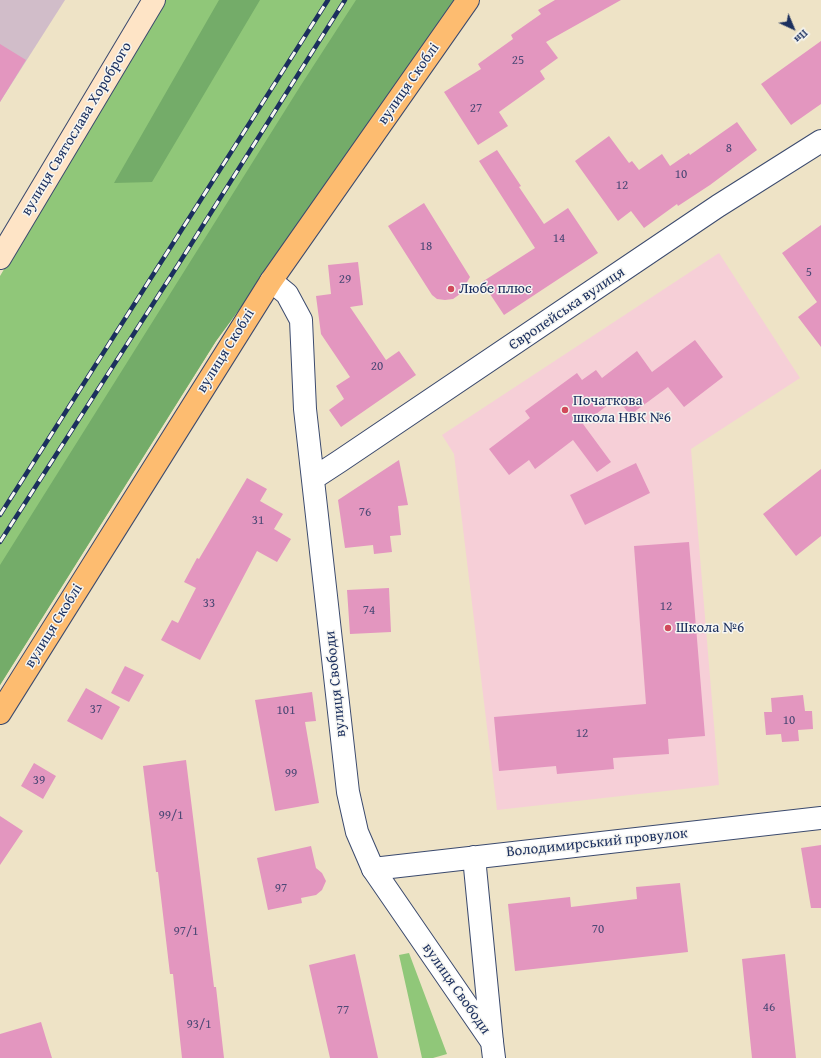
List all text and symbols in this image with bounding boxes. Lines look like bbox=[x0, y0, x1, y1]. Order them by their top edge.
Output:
north arrow bbox=[773, 8, 813, 48]
text: Пн bbox=[791, 26, 812, 47]
street label: вулиця Святослава Хороброго bbox=[18, 39, 136, 219]
street label: вулиця Скоблі bbox=[374, 40, 444, 128]
house number: 25 bbox=[512, 53, 524, 69]
house number: 27 bbox=[470, 101, 482, 117]
house number: 8 bbox=[726, 141, 732, 157]
house number: 10 bbox=[675, 167, 687, 183]
house number: 12 bbox=[616, 178, 628, 194]
house number: 14 bbox=[553, 231, 565, 247]
house number: 18 bbox=[420, 239, 432, 255]
street label: Європейська вулиця bbox=[506, 264, 628, 354]
house number: 5 bbox=[806, 265, 812, 281]
house number: 29 bbox=[339, 272, 351, 288]
place label: Любе плюс bbox=[459, 280, 532, 298]
marker: Любе плюс bbox=[446, 284, 456, 294]
street label: вулиця Скоблі bbox=[193, 306, 259, 396]
house number: 20 bbox=[371, 359, 383, 375]
place label: Початкова школа НВК №6 bbox=[573, 392, 671, 427]
marker: Початкова школа НВК №6 bbox=[560, 405, 570, 415]
house number: 76 bbox=[359, 505, 371, 521]
house number: 31 bbox=[252, 513, 264, 529]
street label: вулиця Скоблі bbox=[21, 581, 87, 671]
house number: 33 bbox=[203, 596, 215, 612]
house number: 12 bbox=[660, 599, 672, 615]
house number: 74 bbox=[363, 603, 375, 619]
place label: Школа №6 bbox=[676, 619, 744, 637]
marker: Школа №6 bbox=[663, 623, 673, 633]
street label: вулиця Свободи bbox=[321, 630, 351, 738]
house number: 37 bbox=[90, 702, 102, 718]
house number: 101 bbox=[277, 703, 295, 719]
house number: 10 bbox=[783, 713, 795, 729]
house number: 12 bbox=[576, 726, 588, 742]
house number: 99 bbox=[285, 766, 297, 782]
house number: 39 bbox=[33, 773, 45, 789]
house number: 99/1 bbox=[159, 808, 183, 824]
street label: Володимирський провулок bbox=[505, 825, 689, 861]
house number: 97 bbox=[275, 881, 287, 897]
house number: 70 bbox=[592, 922, 604, 938]
house number: 97/1 bbox=[174, 924, 198, 940]
street label: вулиця Свободи bbox=[418, 940, 494, 1038]
house number: 46 bbox=[763, 1000, 775, 1016]
house number: 77 bbox=[337, 1003, 349, 1019]
house number: 93/1 bbox=[187, 1017, 211, 1033]

